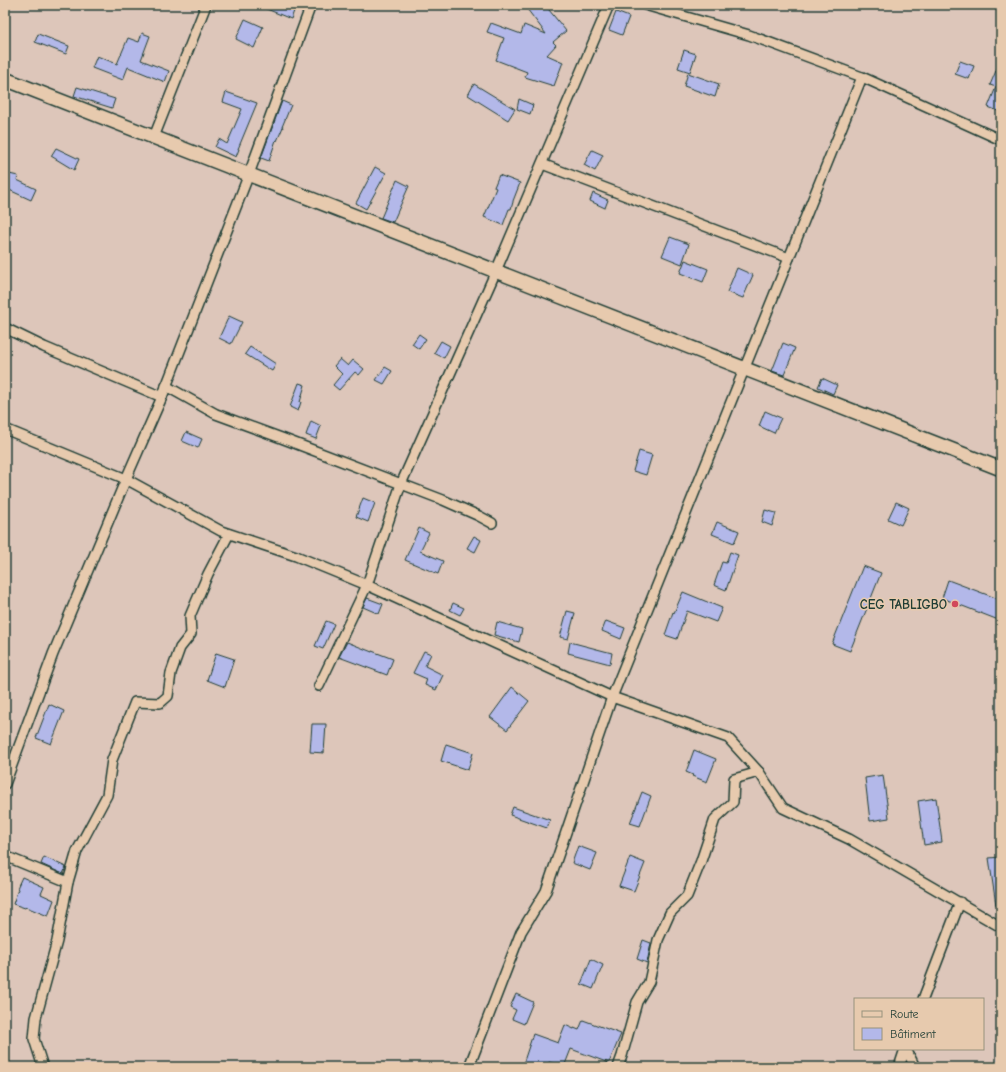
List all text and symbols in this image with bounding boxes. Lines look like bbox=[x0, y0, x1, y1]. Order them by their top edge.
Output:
place label: CEG TABLIGBO bbox=[860, 597, 947, 612]
marker: CEG TABLIGBO bbox=[950, 599, 960, 609]
legend bbox=[854, 998, 984, 1050]
text: Route bbox=[890, 1007, 919, 1021]
text: Bâtiment bbox=[890, 1027, 936, 1041]

